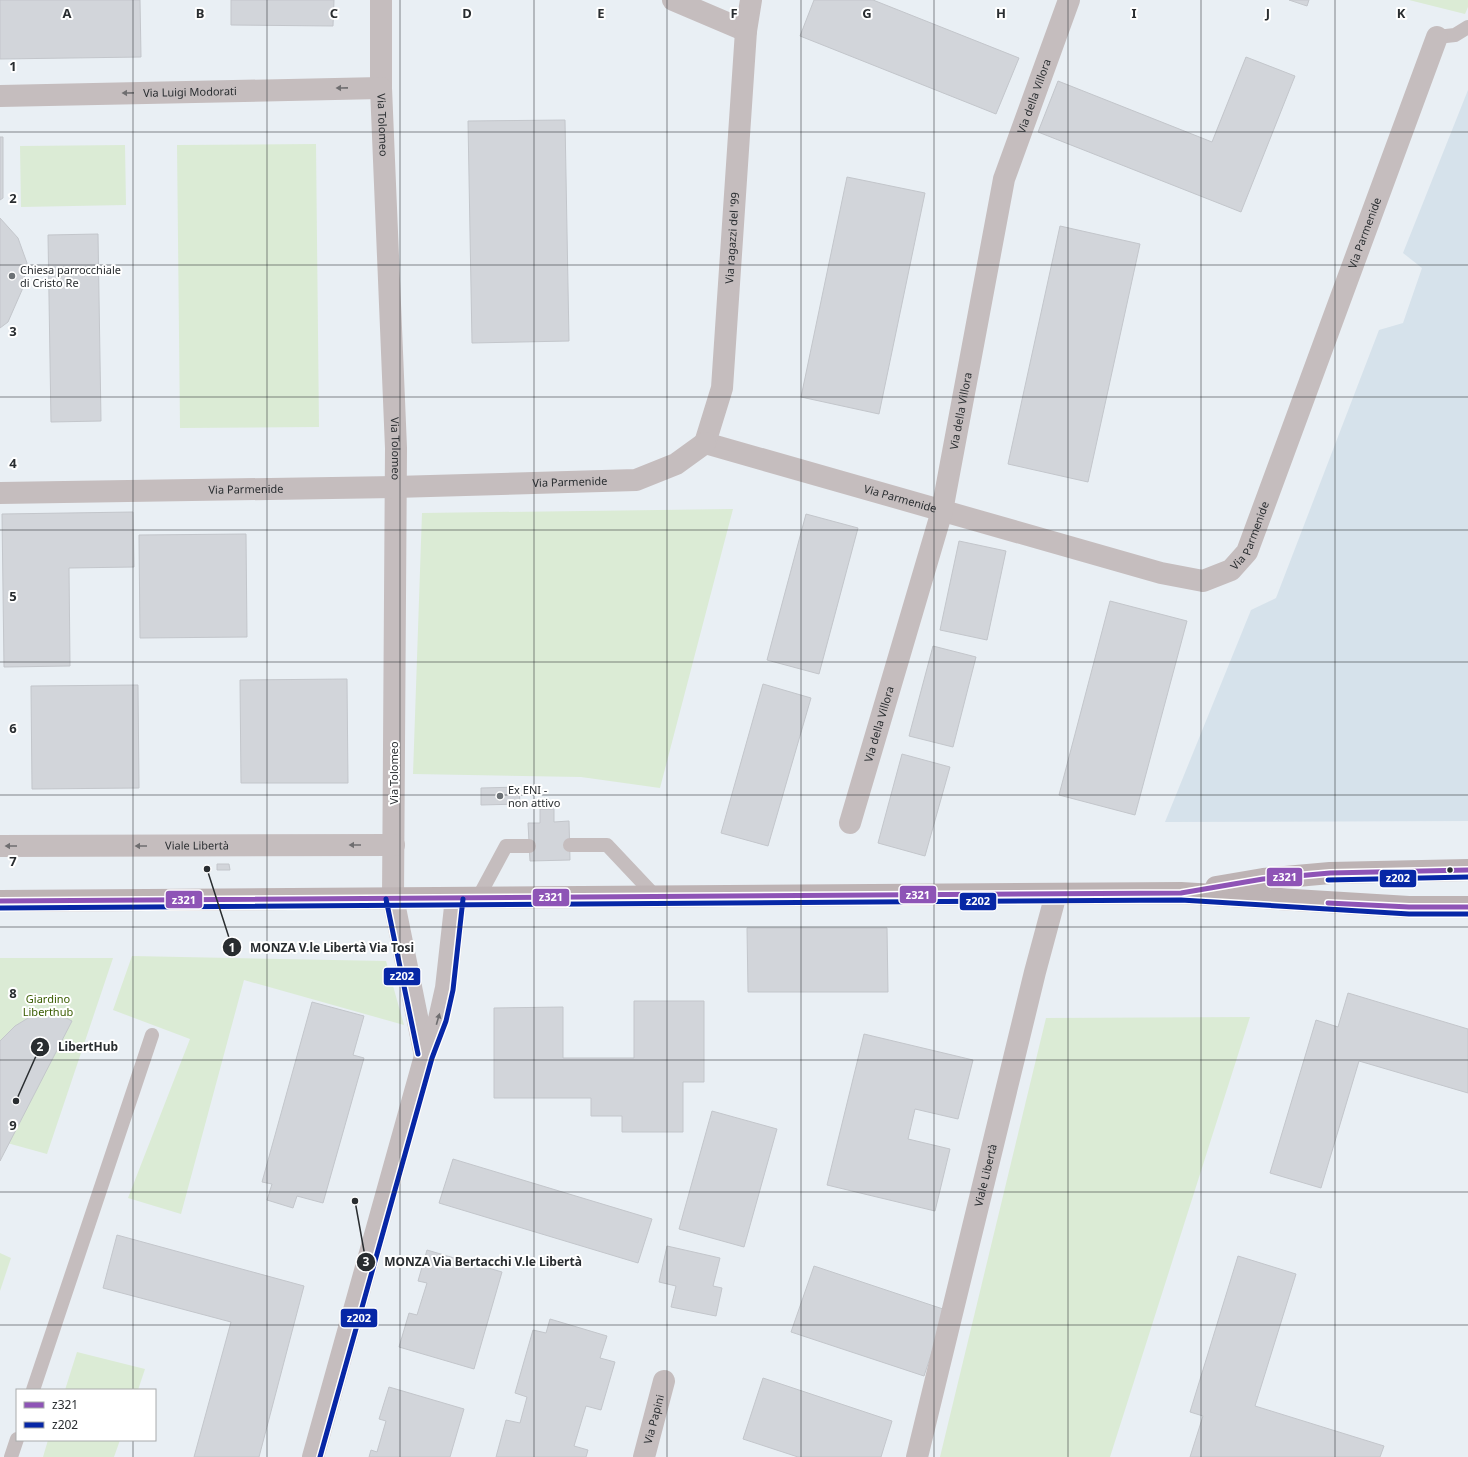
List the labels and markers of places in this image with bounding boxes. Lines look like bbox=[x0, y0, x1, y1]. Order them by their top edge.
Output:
place label: Chiesa parrocchiale di Cristo Re bbox=[20, 262, 121, 290]
marker: Chiesa parrocchiale di Cristo Re bbox=[7, 271, 17, 281]
place label: Ex ENI - non attivo bbox=[508, 782, 561, 810]
marker: Ex ENI - non attivo bbox=[495, 791, 505, 801]
unlabelled marker bbox=[1445, 865, 1455, 875]
callout: MONZA V.le Libertà Via Tosi bbox=[222, 935, 422, 959]
callout: LibertHub bbox=[30, 1035, 126, 1059]
callout: MONZA Via Bertacchi V.le Libertà bbox=[356, 1250, 590, 1274]

